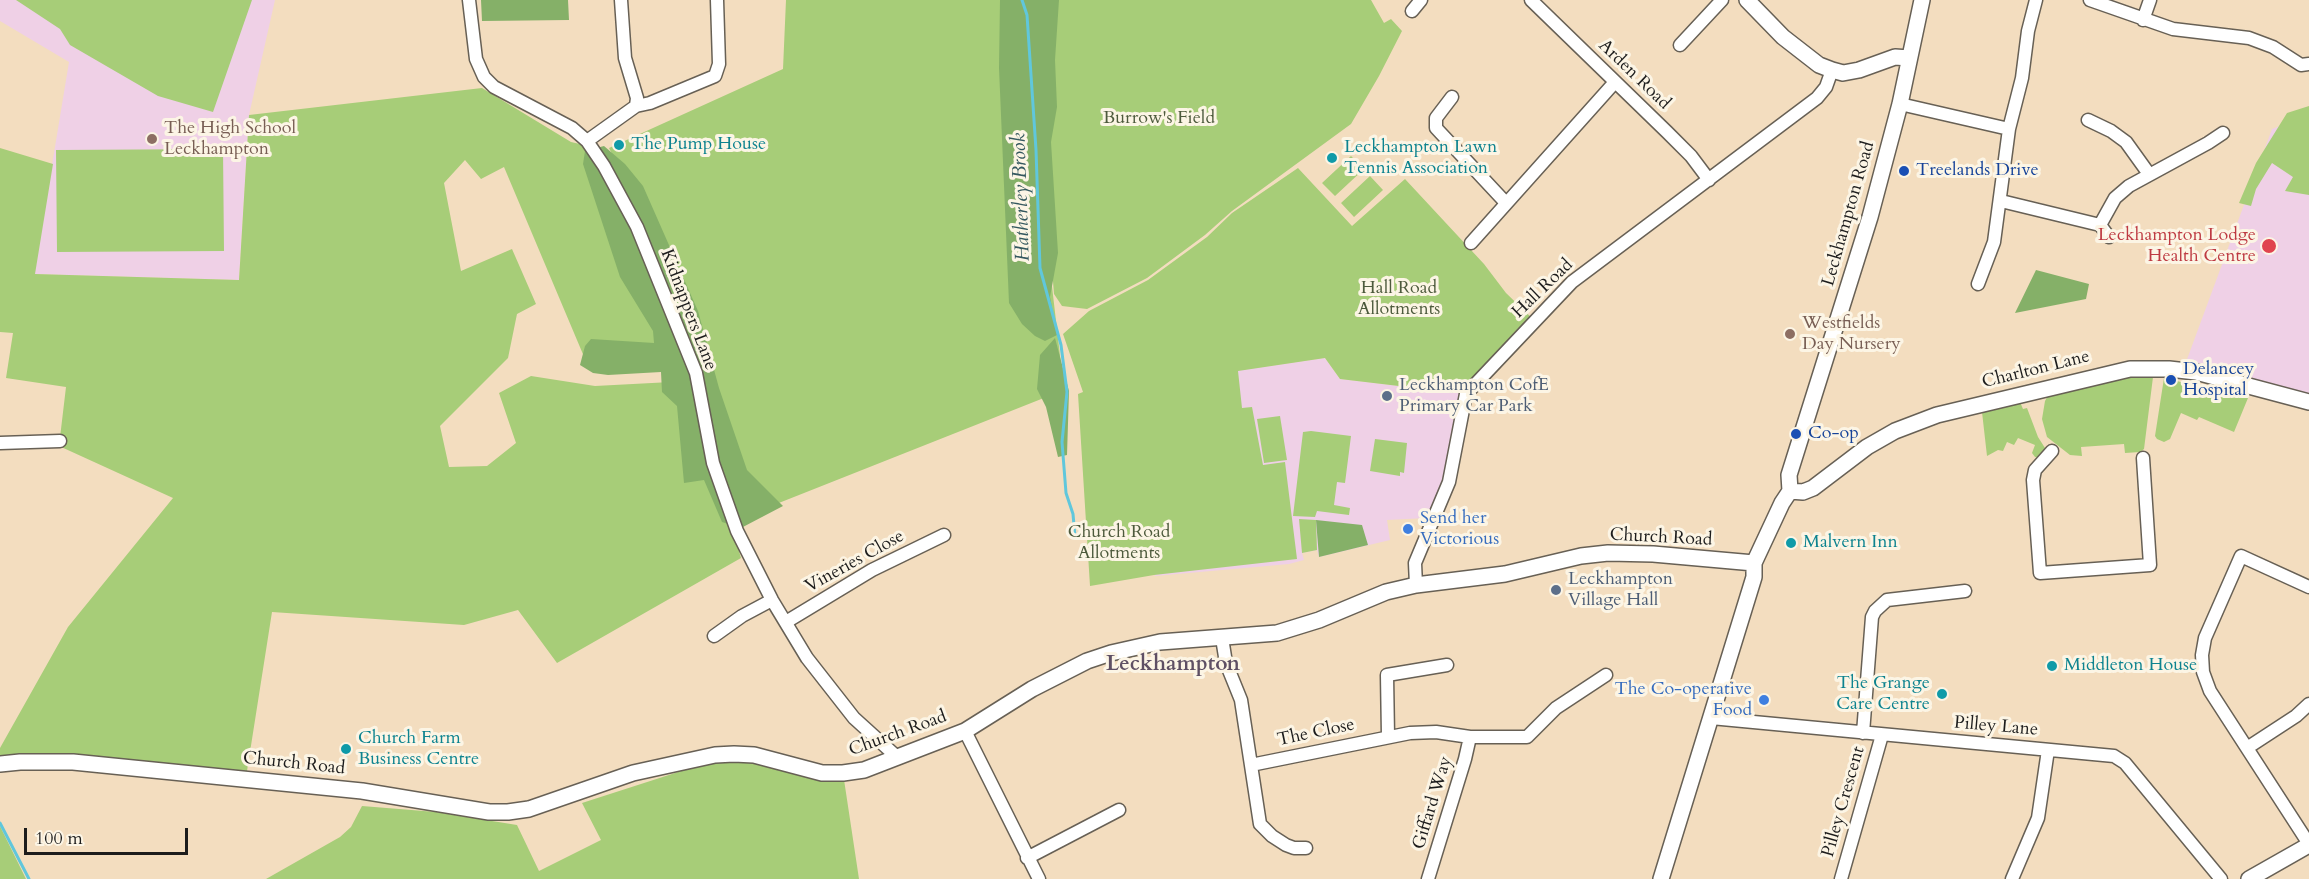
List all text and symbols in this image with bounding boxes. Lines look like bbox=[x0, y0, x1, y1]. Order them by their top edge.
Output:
street label: Arden Road bbox=[1593, 35, 1675, 115]
park label: Burrow's Field bbox=[1103, 108, 1215, 130]
place label: The High School Leckhampton bbox=[164, 118, 296, 160]
marker: The High School Leckhampton bbox=[145, 132, 159, 146]
water label: Hatherley Brook bbox=[1008, 132, 1036, 262]
place label: The Pump House bbox=[631, 134, 766, 156]
place label: Leckhampton Lawn Tennis Association bbox=[1344, 137, 1497, 180]
marker: The Pump House bbox=[612, 138, 626, 152]
street label: Leckhampton Road bbox=[1818, 139, 1880, 289]
marker: Leckhampton Lawn Tennis Association bbox=[1325, 151, 1339, 165]
place label: Treelands Drive bbox=[1916, 160, 2039, 182]
marker: Treelands Drive bbox=[1897, 164, 1911, 178]
place label: Leckhampton Lodge Health Centre bbox=[2098, 225, 2256, 268]
marker: Leckhampton Lodge Health Centre bbox=[2260, 237, 2278, 255]
street label: Kidnappers Lane bbox=[655, 246, 721, 374]
street label: Hall Road bbox=[1508, 255, 1578, 323]
park label: Hall Road Allotments bbox=[1358, 278, 1440, 320]
place label: Westfields Day Nursery bbox=[1802, 313, 1901, 356]
marker: Westfields Day Nursery bbox=[1783, 327, 1797, 341]
street label: Charlton Lane bbox=[1980, 346, 2092, 394]
place label: Delancey Hospital bbox=[2183, 359, 2254, 401]
marker: Delancey Hospital bbox=[2164, 373, 2178, 387]
place label: Leckhampton CofE Primary Car Park bbox=[1399, 375, 1549, 418]
marker: Leckhampton CofE Primary Car Park bbox=[1380, 389, 1394, 403]
place label: Co-op bbox=[1808, 423, 1859, 445]
marker: Co-op bbox=[1789, 427, 1803, 441]
place label: Send her Victorious bbox=[1420, 508, 1499, 550]
park label: Church Road Allotments bbox=[1068, 522, 1170, 564]
marker: Send her Victorious bbox=[1401, 522, 1415, 536]
street label: Church Road bbox=[1609, 525, 1713, 551]
street label: Vineries Close bbox=[802, 526, 908, 598]
place label: Malvern Inn bbox=[1803, 532, 1898, 554]
marker: Malvern Inn bbox=[1784, 536, 1798, 550]
place label: Leckhampton Village Hall bbox=[1568, 569, 1673, 612]
marker: Leckhampton Village Hall bbox=[1549, 583, 1563, 597]
district label: Leckhampton bbox=[1106, 652, 1240, 678]
place label: Middleton House bbox=[2064, 655, 2197, 677]
marker: Middleton House bbox=[2045, 659, 2059, 673]
place label: The Grange Care Centre bbox=[1836, 673, 1930, 716]
place label: The Co-operative Food bbox=[1615, 679, 1752, 722]
marker: The Grange Care Centre bbox=[1935, 687, 1949, 701]
marker: The Co-operative Food bbox=[1757, 693, 1771, 707]
street label: Church Road bbox=[846, 706, 950, 762]
street label: Pilley Lane bbox=[1953, 713, 2039, 741]
street label: The Close bbox=[1275, 714, 1357, 752]
place label: Church Farm Business Centre bbox=[358, 728, 479, 771]
marker: Church Farm Business Centre bbox=[339, 742, 353, 756]
street label: Pilley Crescent bbox=[1818, 744, 1870, 860]
street label: Church Road bbox=[242, 748, 346, 780]
street label: Giffard Way bbox=[1409, 754, 1457, 852]
scale bar bbox=[27, 816, 190, 854]
text: 100 m bbox=[35, 826, 83, 851]

